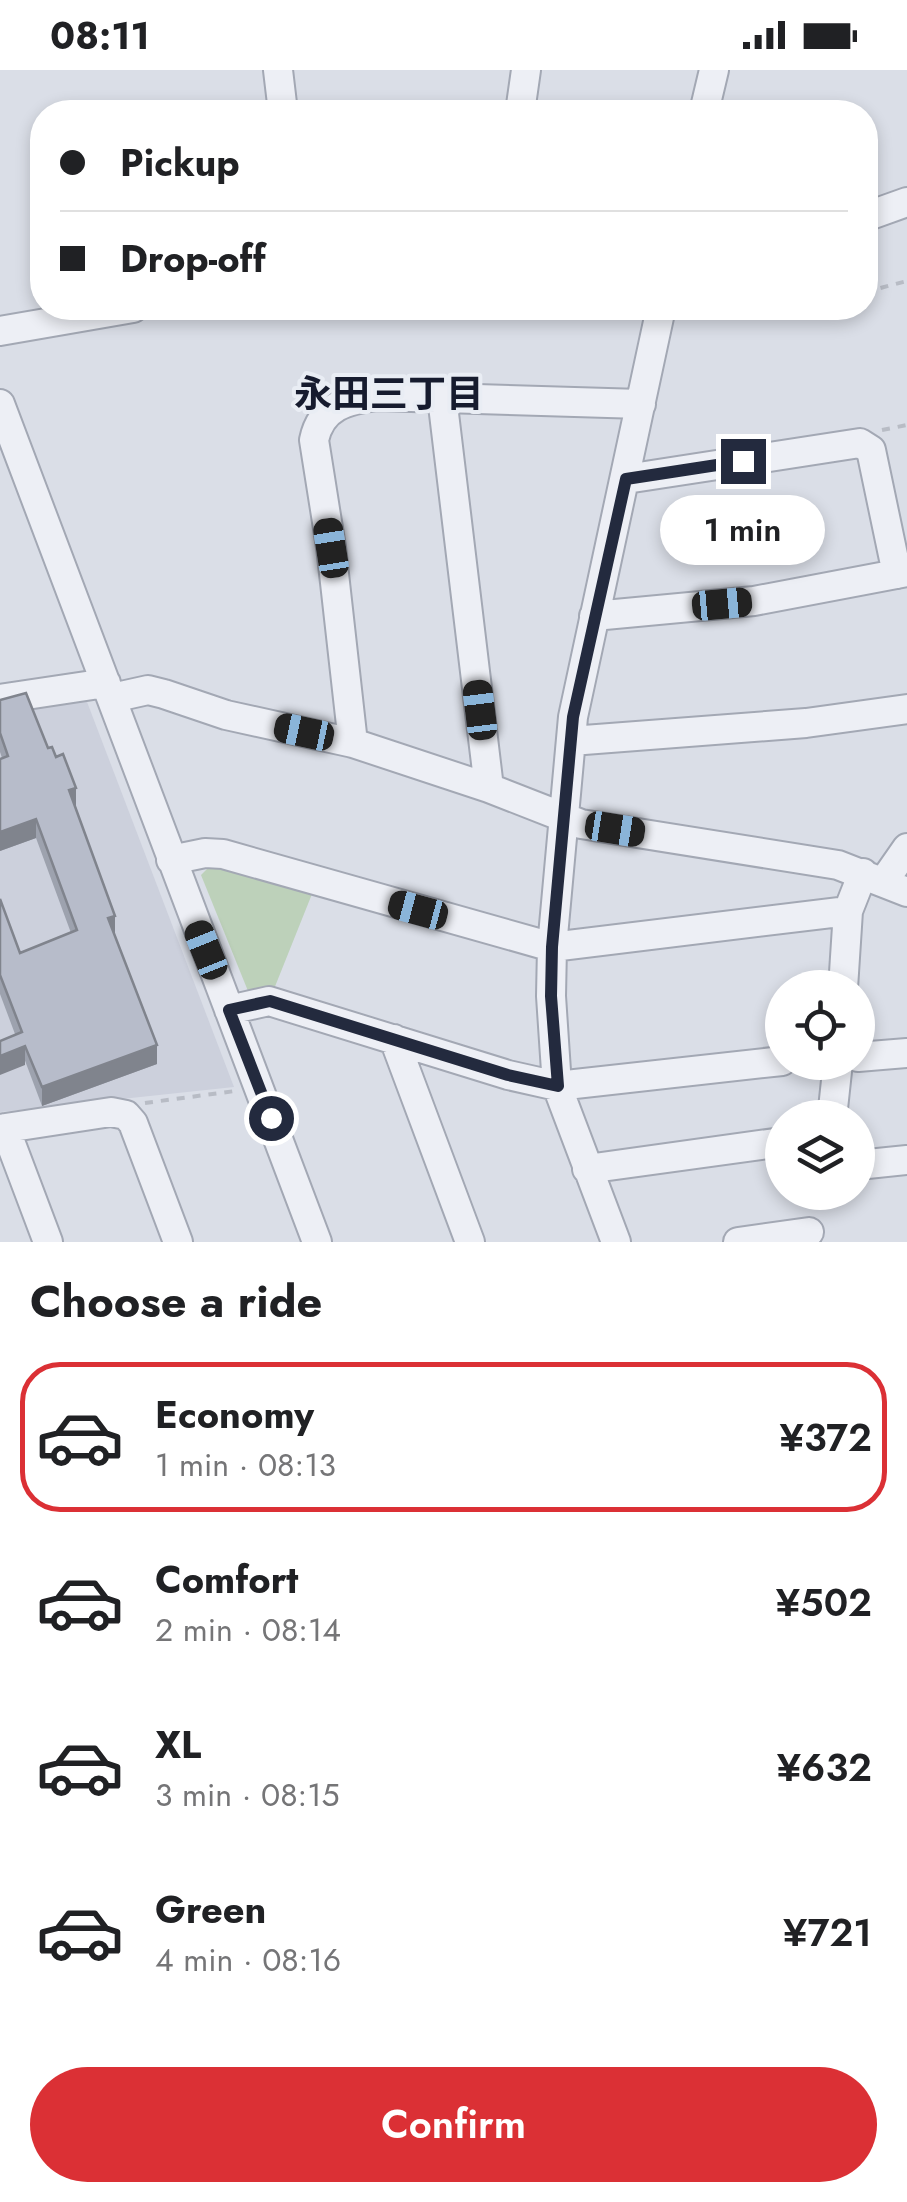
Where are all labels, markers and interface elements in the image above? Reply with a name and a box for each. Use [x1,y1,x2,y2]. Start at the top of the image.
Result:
text: 08:11 [50,8,150,63]
text: Pickup [120,135,240,190]
text: Drop-off [120,231,266,286]
district label: 永田三丁目 [294,366,484,421]
route end [721,439,766,484]
callout: 1 min [660,496,826,566]
text: 1 min [704,507,781,553]
car [311,516,351,580]
car [691,586,753,622]
car [461,678,499,742]
car [272,711,336,753]
car [583,809,647,849]
car [385,888,451,932]
car [181,917,231,983]
map controls [765,970,875,1210]
button: locate [765,970,875,1080]
route start [249,1096,294,1141]
button: layers [765,1100,875,1210]
text: Choose a ride [30,1269,322,1334]
text: Economy [155,1387,314,1442]
icon: car [35,1392,125,1482]
text: ¥372 [780,1410,872,1465]
text: 1 min · 08:13 [155,1442,336,1488]
text: Comfort [155,1552,298,1607]
icon: car [35,1557,125,1647]
text: ¥502 [776,1575,872,1630]
text: 2 min · 08:14 [155,1607,341,1653]
text: XL [155,1717,201,1772]
icon: car [35,1722,125,1812]
text: ¥632 [777,1740,872,1795]
text: 3 min · 08:15 [155,1772,340,1818]
text: Green [155,1882,266,1937]
icon: car [35,1887,125,1977]
text: ¥721 [783,1905,872,1960]
text: 4 min · 08:16 [155,1937,341,1983]
button: Confirm [30,2067,877,2182]

